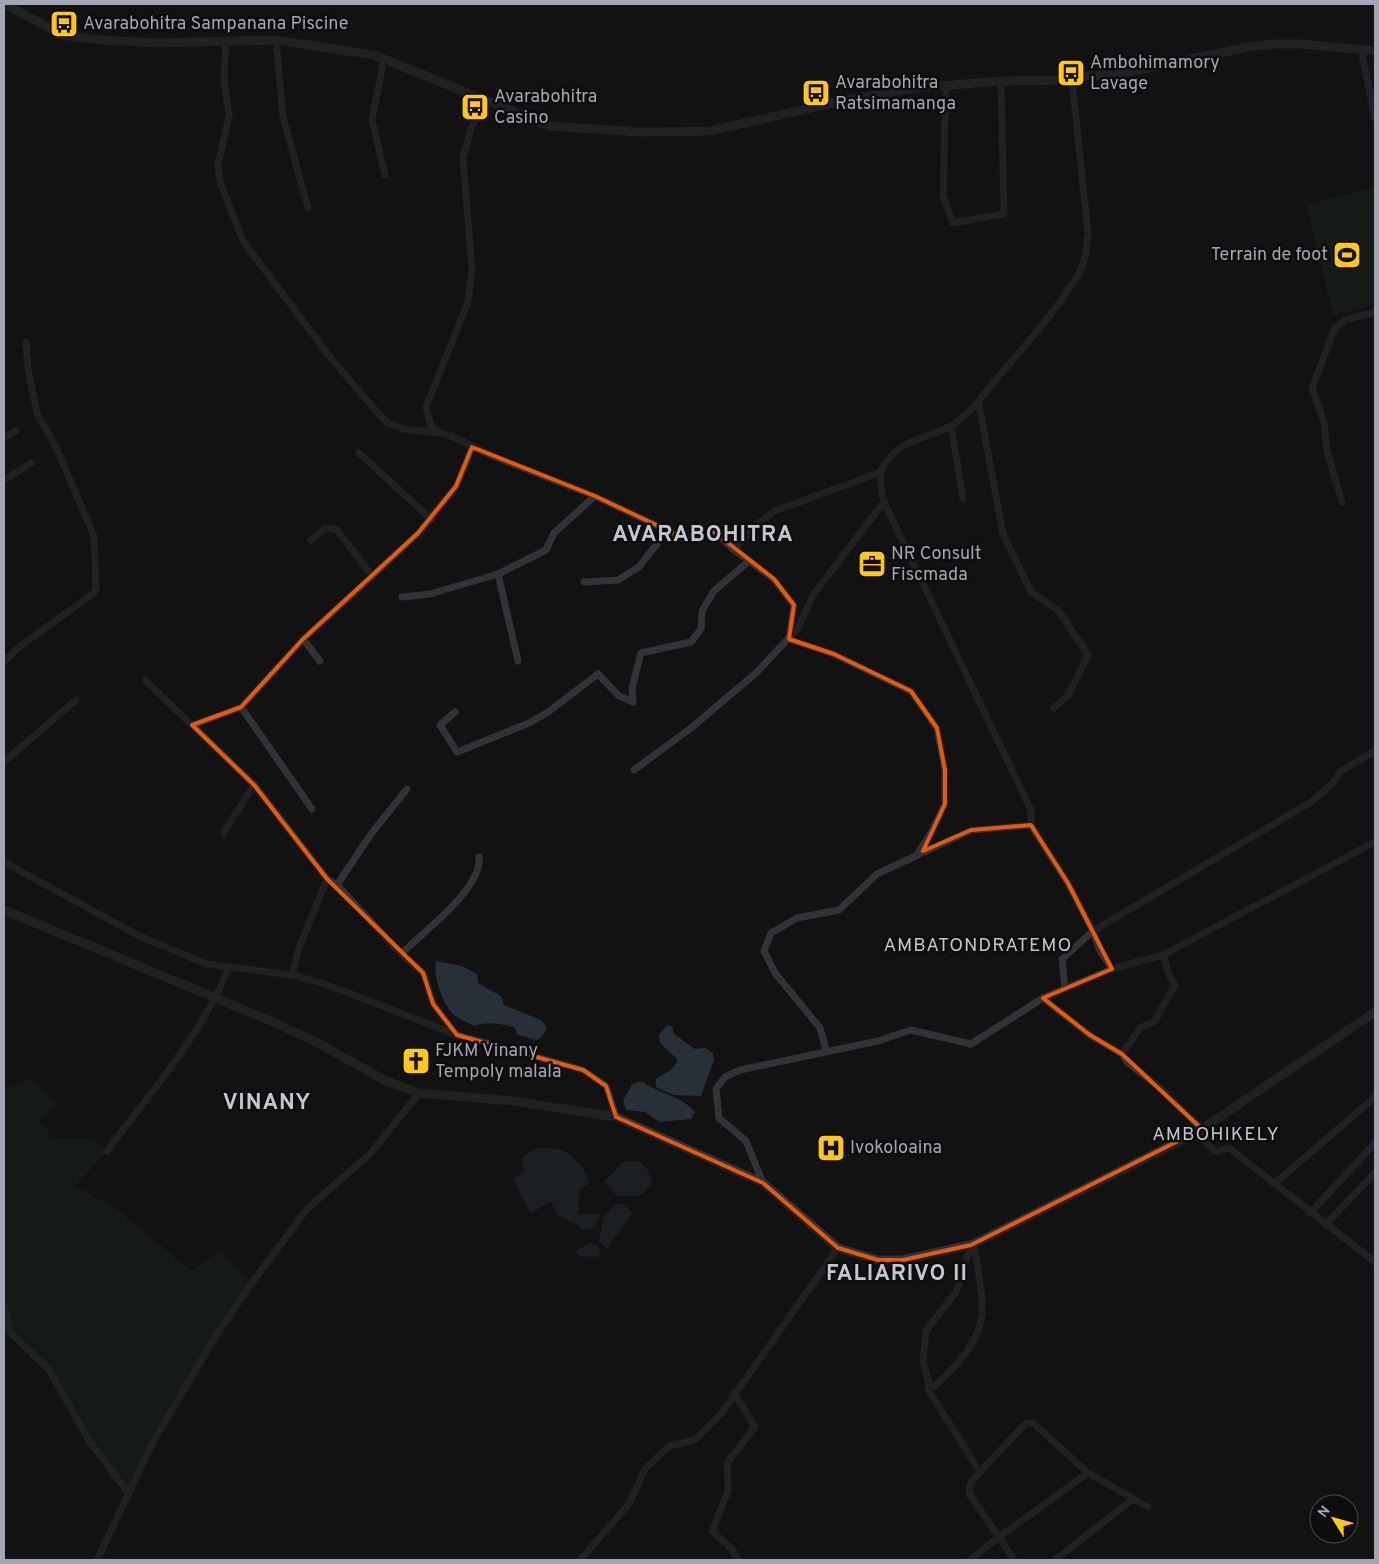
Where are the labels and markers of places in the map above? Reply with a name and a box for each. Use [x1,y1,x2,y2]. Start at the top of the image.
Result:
bus stop icon: Avarabohitra Sampanana Piscine [49,9,79,39]
place label: Avarabohitra Sampanana Piscine [83,13,348,36]
place label: Ambohimamory Lavage [1090,52,1220,96]
bus stop icon: Ambohimamory Lavage [1056,58,1086,88]
place label: Avarabohitra Ratsimamanga [835,72,956,116]
bus stop icon: Avarabohitra Ratsimamanga [801,78,831,108]
place label: Avarabohitra Casino [494,86,597,130]
bus stop icon: Avarabohitra Casino [460,92,490,122]
sports icon: Terrain de foot [1332,240,1362,270]
place label: Terrain de foot [1211,244,1328,267]
place label: NR Consult Fiscmada [891,543,982,587]
office icon: NR Consult Fiscmada [857,549,887,579]
place label: FJKM Vinany Tempoly malala [435,1040,561,1084]
church icon: FJKM Vinany Tempoly malala [401,1046,431,1076]
hospital icon: Ivokoloaina [816,1133,846,1163]
place label: Ivokoloaina [850,1137,942,1160]

